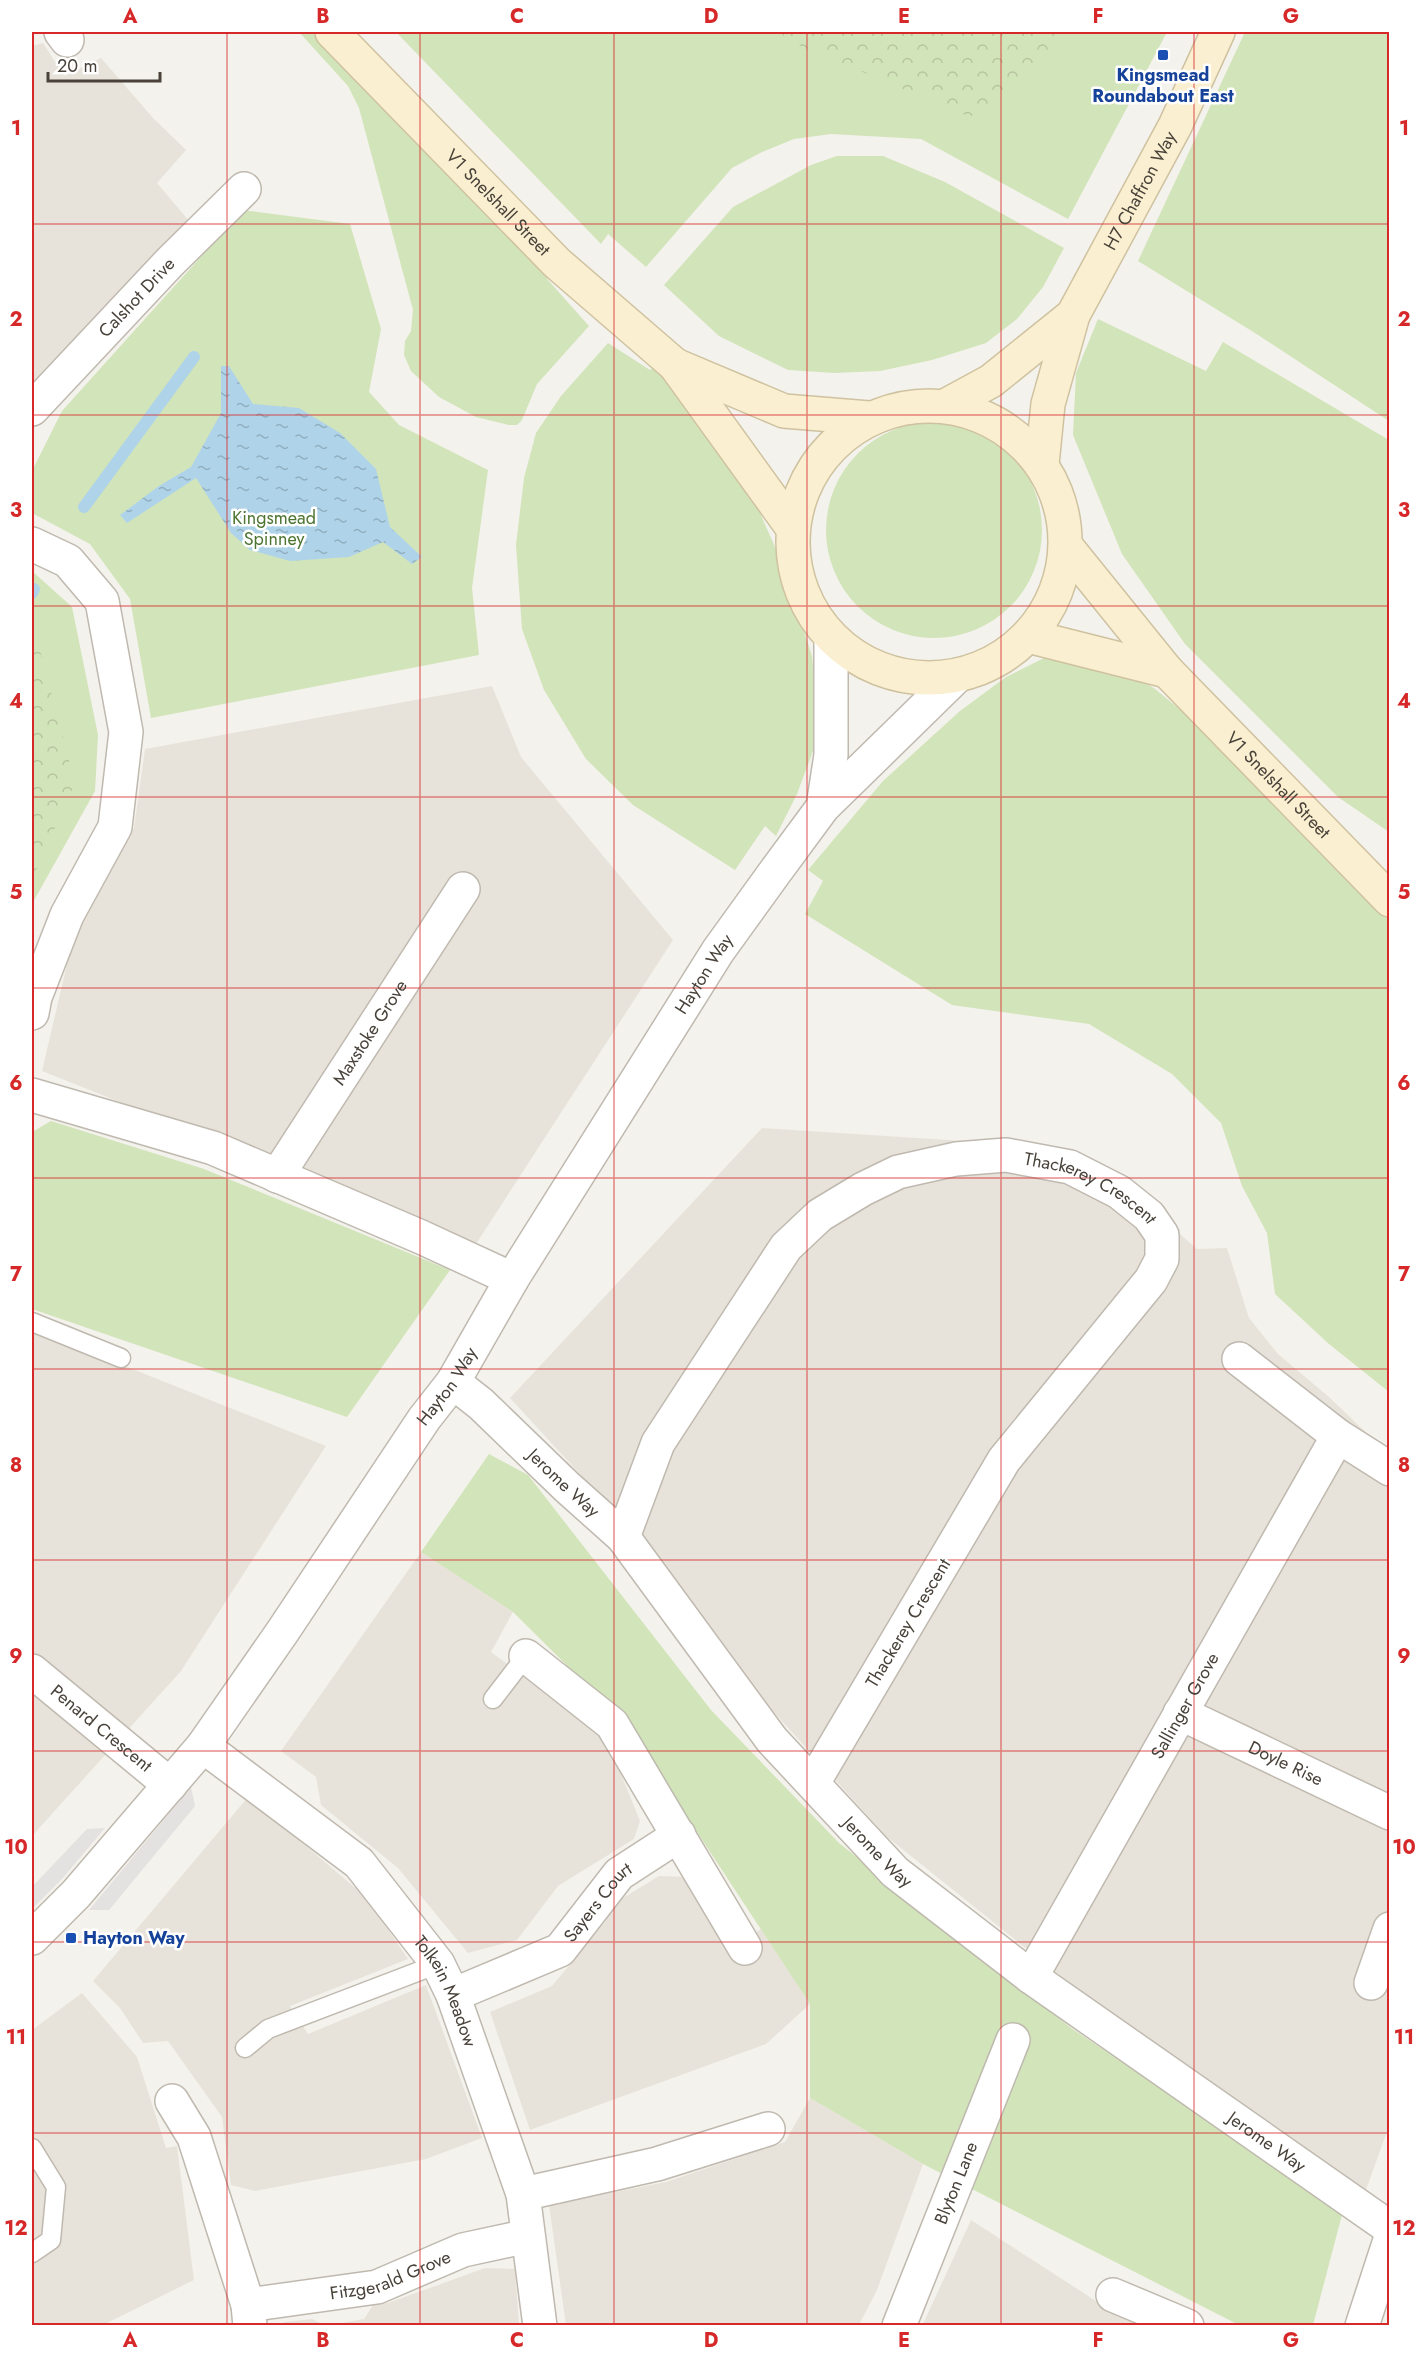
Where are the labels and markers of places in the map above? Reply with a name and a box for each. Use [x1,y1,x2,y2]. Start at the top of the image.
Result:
marker: Kingsmead Roundabout East [1156,48,1170,62]
place label: Kingsmead Roundabout East [1092,62,1234,109]
place label: Hayton Way [83,1925,185,1951]
marker: Hayton Way [64,1931,78,1945]

